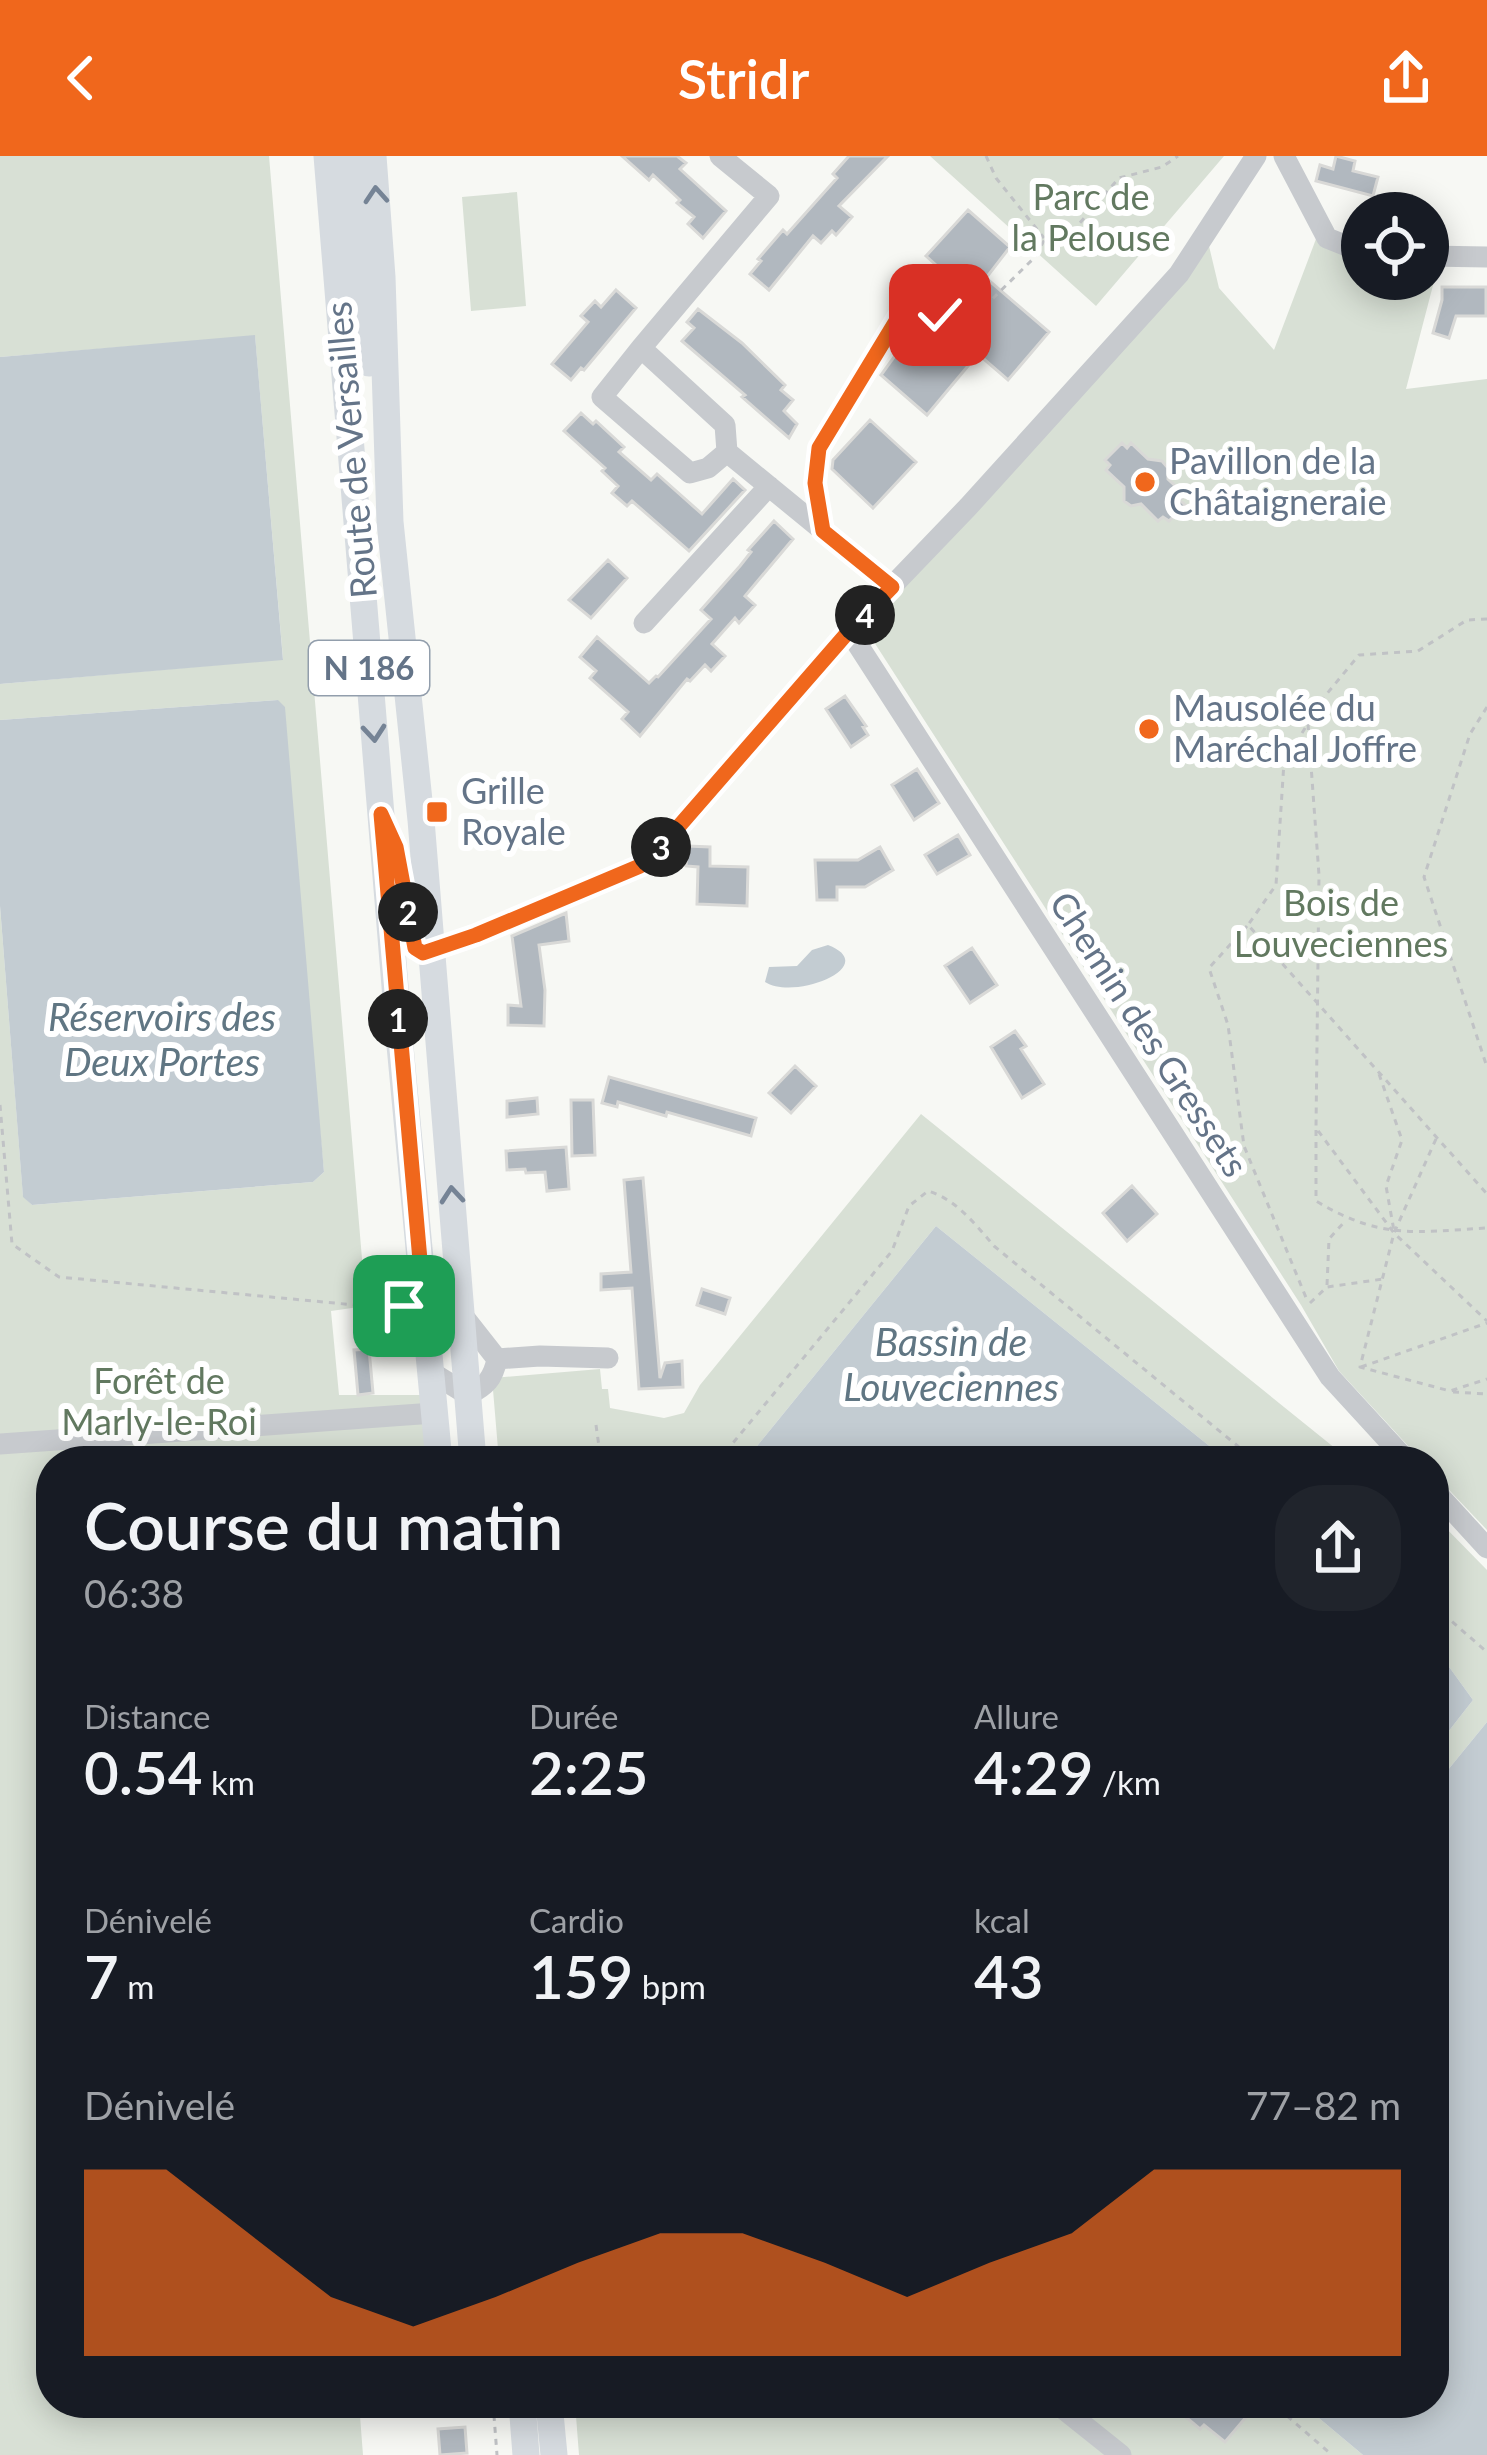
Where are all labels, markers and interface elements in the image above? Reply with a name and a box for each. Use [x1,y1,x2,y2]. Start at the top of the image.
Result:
icon: back [48,45,114,111]
icon: share [1373,45,1439,111]
text: Stridr [678,46,809,111]
park label: Parc de la Pelouse [1012,174,1170,259]
one-way arrow [364,185,390,204]
map controls [1341,192,1449,300]
button: locate [1341,192,1449,300]
pin [889,264,991,366]
icon: check [907,282,973,348]
street label: Route de Versailles [315,300,385,600]
place label: Pavillon de la Châtaigneraie [1169,438,1386,523]
marker: Pavillon de la Châtaigneraie [1132,469,1158,495]
pin: 4 [835,585,895,645]
text: 4 [855,595,875,635]
road number: N 186 [309,641,429,695]
place label: Mausolée du Maréchal Joffre [1173,685,1417,770]
marker: Mausolée du Maréchal Joffre [1136,716,1162,742]
one-way arrow [361,724,387,743]
place label: Grille Royale [461,768,566,853]
marker: Grille Royale [424,799,450,825]
pin: 3 [631,817,691,877]
text: 3 [651,827,671,867]
park label: Bois de Louveciennes [1234,880,1448,965]
pin: 2 [378,882,438,942]
street label: Chemin des Gressets [1041,883,1258,1184]
text: 2 [398,892,418,932]
pin: 1 [368,989,428,1049]
water label: Réservoirs des Deux Portes [48,993,276,1084]
text: 1 [388,999,408,1039]
one-way arrow [440,1185,465,1204]
pin [353,1255,455,1357]
icon: arrive [371,1273,437,1339]
water label: Bassin de Louveciennes [843,1318,1059,1409]
park label: Forêt de Marly-le-Roi [61,1358,257,1443]
text: Course du matin [84,1485,563,1564]
button: share [1275,1485,1401,1611]
text: 06:38 [84,1570,184,1616]
text: Distance [84,1696,211,1736]
text: Durée [529,1696,618,1736]
text: Allure [974,1696,1059,1736]
text: 0.54 [84,1736,203,1808]
text: 2:25 [529,1736,649,1808]
text: 4:29 [974,1736,1094,1808]
text: km [203,1762,255,1802]
text: /km [1094,1762,1161,1802]
text: Dénivelé [84,1900,212,1940]
text: Cardio [529,1900,624,1940]
text: kcal [974,1900,1030,1940]
text: 7 [84,1940,119,2012]
text: 159 [529,1940,633,2012]
text: 43 [974,1940,1044,2012]
text: m [119,1966,154,2006]
text: bpm [633,1966,706,2006]
text: Dénivelé [84,2082,235,2128]
text: 77–82 m [1246,2082,1401,2128]

